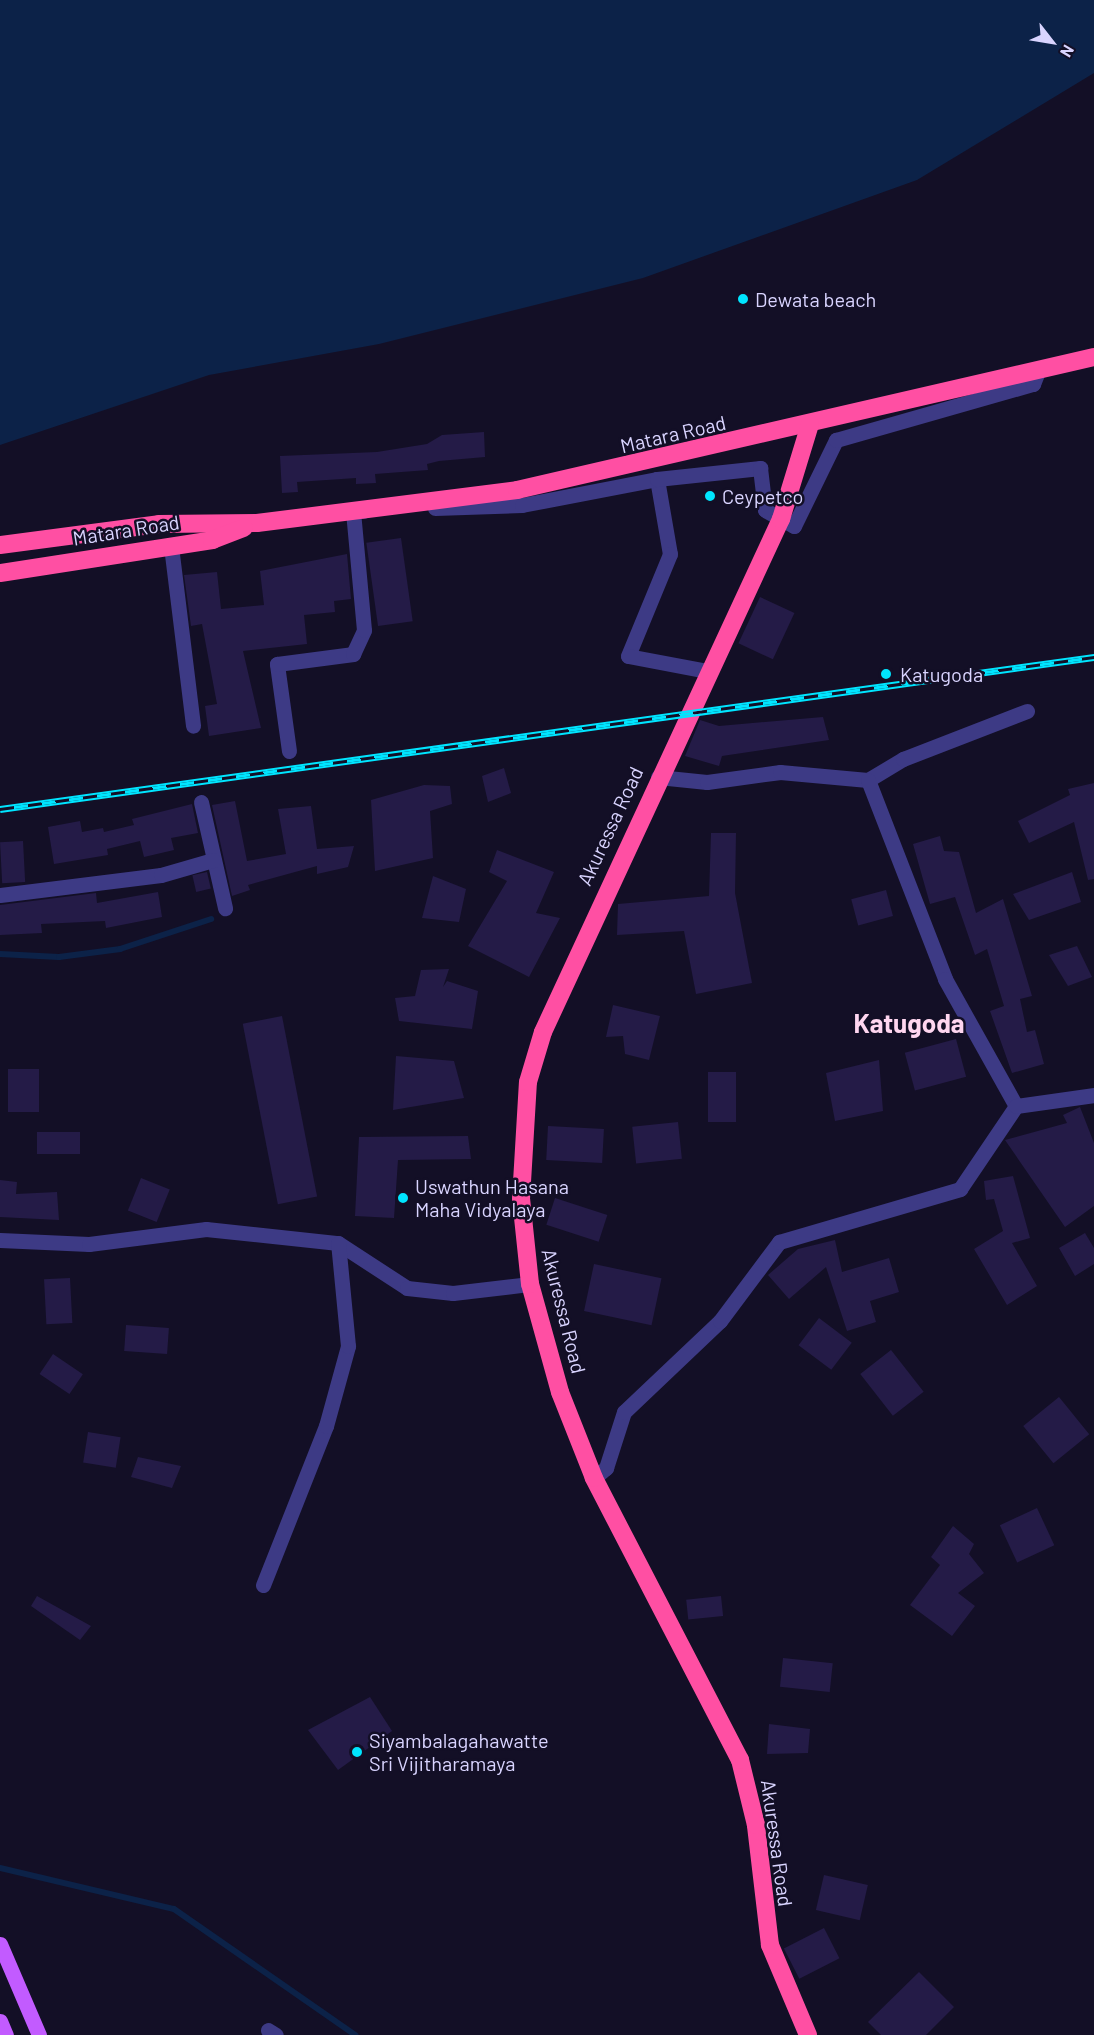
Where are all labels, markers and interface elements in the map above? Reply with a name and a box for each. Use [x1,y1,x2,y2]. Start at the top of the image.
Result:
north arrow [1022,12,1082,72]
text: N [1057,42,1079,61]
place label: Dewata beach [755,287,876,311]
marker: Dewata beach [736,292,750,306]
street label: Matara Road [618,410,728,458]
place label: Ceypetco [722,484,803,508]
marker: Ceypetco [703,489,717,503]
street label: Matara Road [71,510,181,550]
place label: Katugoda [900,662,983,686]
marker: Katugoda [877,665,895,683]
street label: Akuressa Road [572,763,648,889]
district label: Katugoda [853,1007,965,1039]
place label: Uswathun Hasana Maha Vidyalaya [415,1174,569,1221]
marker: Uswathun Hasana Maha Vidyalaya [396,1191,410,1205]
street label: Akuressa Road [537,1246,591,1376]
place label: Siyambalagahawatte Sri Vijitharamaya [369,1728,549,1775]
marker: Siyambalagahawatte Sri Vijitharamaya [350,1745,364,1759]
street label: Akuressa Road [756,1778,798,1908]

